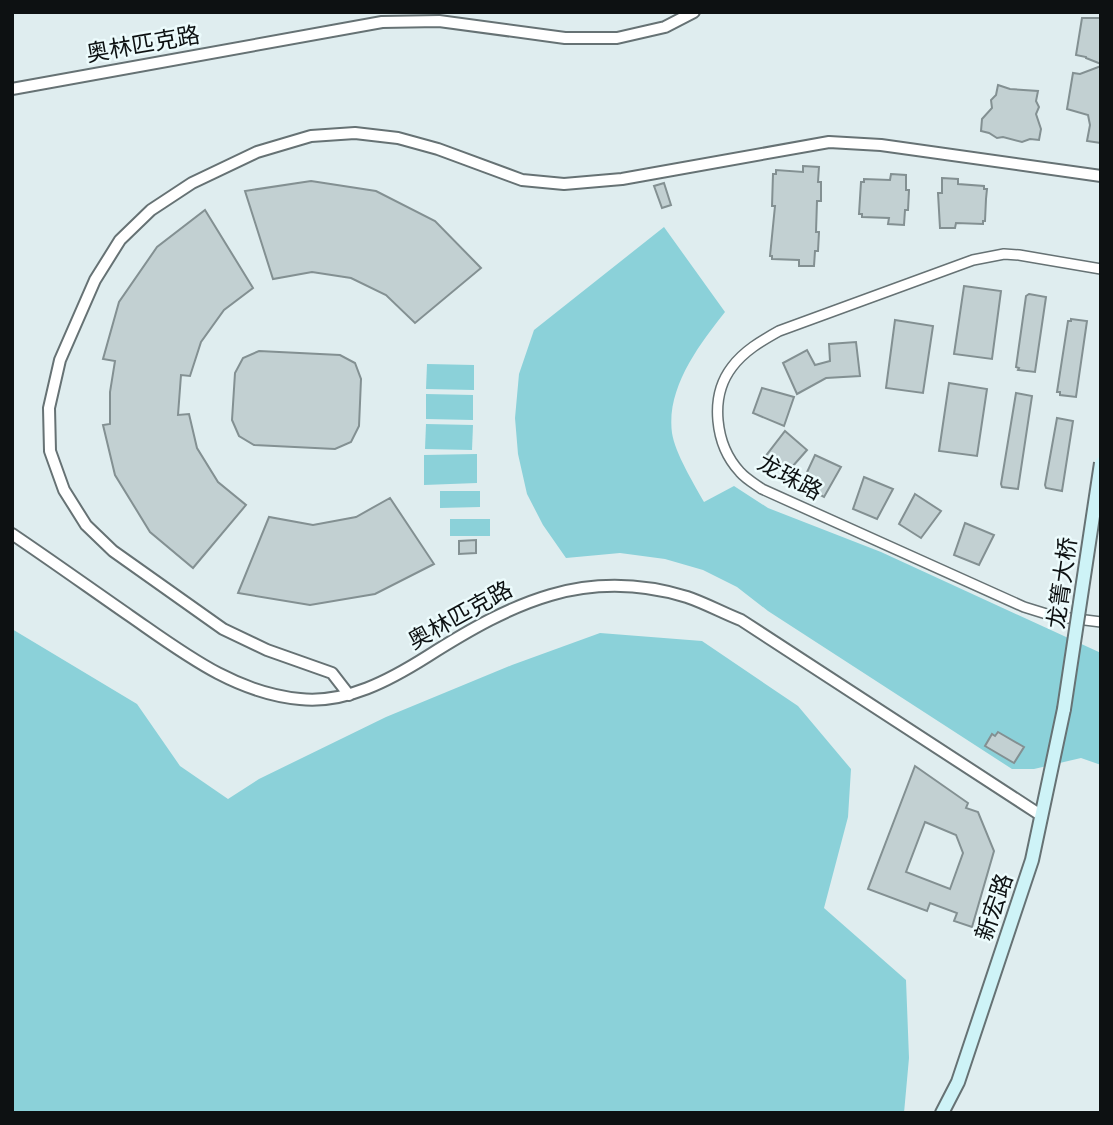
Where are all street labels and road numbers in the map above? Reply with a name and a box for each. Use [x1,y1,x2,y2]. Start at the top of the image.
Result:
street label: 奥林匹克路 [84,20,202,68]
street label: 龙珠路 [753,448,827,506]
street label: 龙箐大桥 [1042,535,1082,631]
street label: 奥林匹克路 [403,575,517,655]
street label: 新宏路 [970,870,1018,944]

